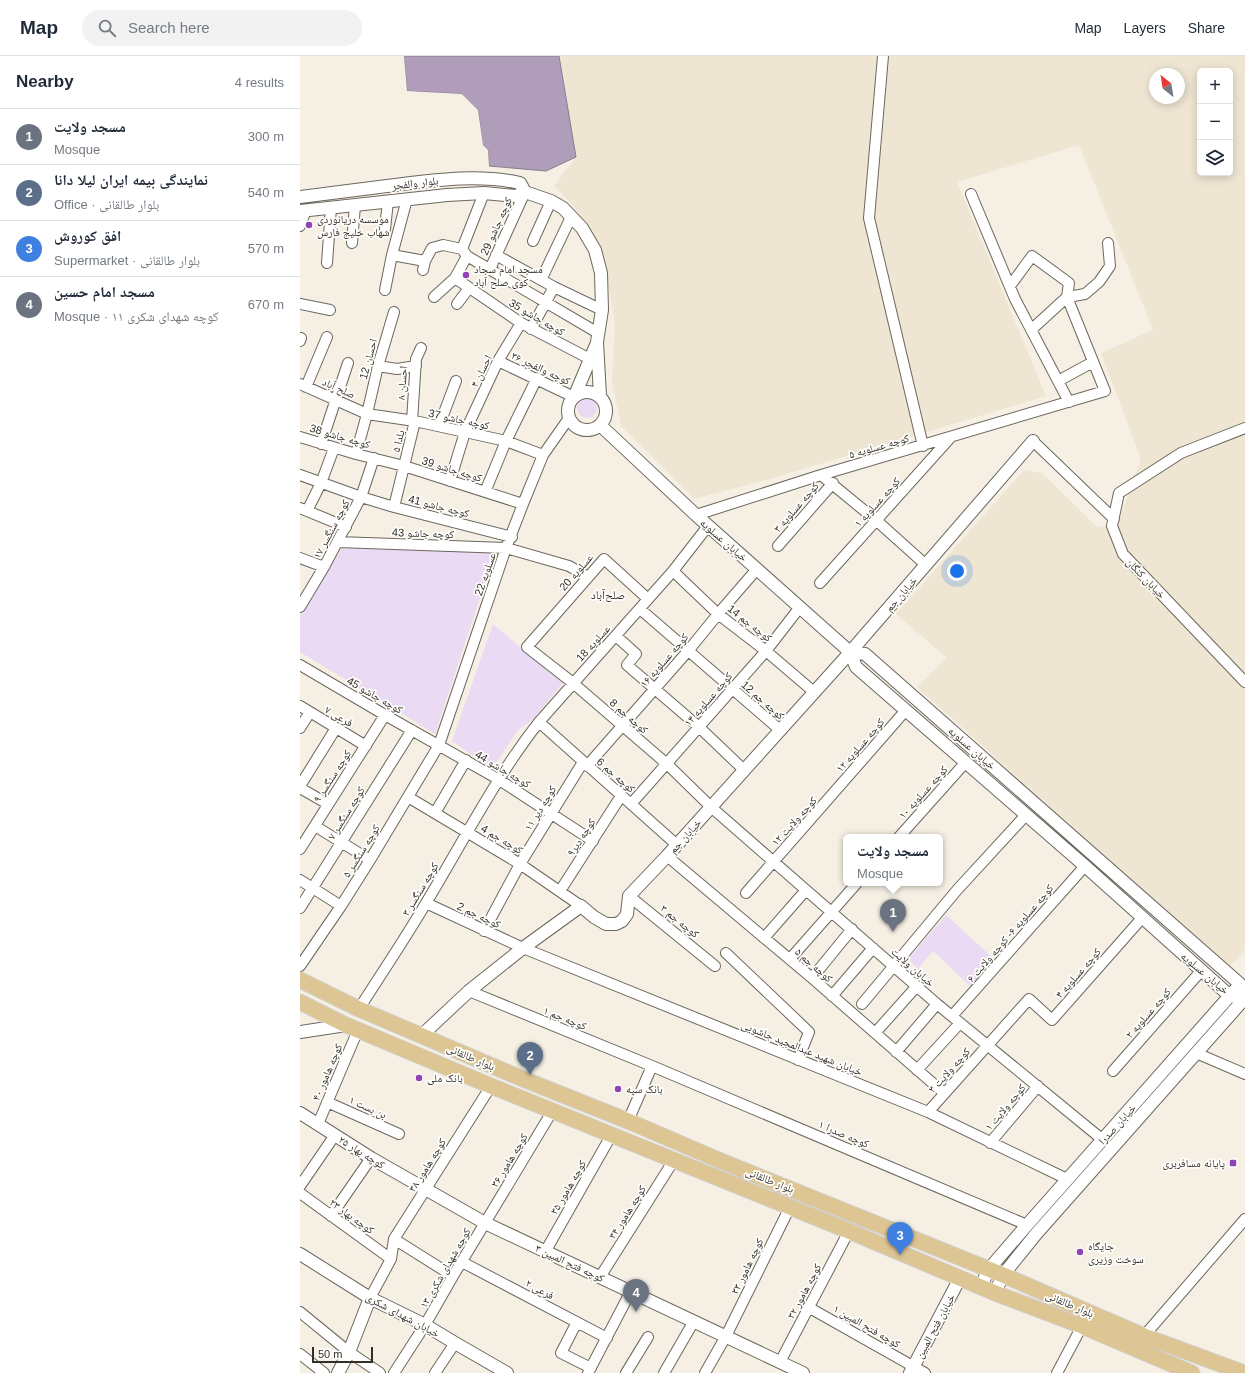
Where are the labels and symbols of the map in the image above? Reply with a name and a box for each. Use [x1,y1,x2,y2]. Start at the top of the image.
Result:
north arrow [1149,68,1185,104]
street label: بلوار والفجر [390,174,439,192]
street label: کوچه جاشو 29 [478,195,515,257]
place label: موسسه دریانوردی شهاب خلیج فارس [317,213,390,239]
marker: موسسه دریانوردی شهاب خلیج فارس [304,220,314,230]
place label: مسجد امام سجاد کوی صلح آباد [474,263,543,289]
marker: مسجد امام سجاد کوی صلح آباد [461,270,471,280]
street label: کوچه جاشو 35 [507,296,567,339]
street label: احسان 12 [357,337,380,381]
street label: کوچه والفجر ۳۶ [509,349,573,388]
street label: احسان ۴ [468,353,495,389]
street label: احسان ۸ [395,366,410,401]
street label: صلح آباد [320,375,357,401]
street label: کوچه جاشو 37 [427,407,491,432]
street label: کوچه جاشو 38 [308,422,372,451]
street label: یلدا ۵ [389,428,407,453]
street label: کوچه عسلویه ۵ [847,432,911,461]
street label: کوچه جاشو 39 [420,454,484,485]
street label: کوچه عسلویه ۱ [852,475,903,530]
street label: کوچه عسلویه ۳ [771,479,822,535]
street label: کوچه جاشو 41 [407,493,471,520]
street label: کوچه سنگسر ۱۷ [310,497,352,561]
street label: خیابان عسلویه [697,516,750,564]
street label: کوچه جاشو 43 [392,526,455,541]
street label: عسلویه 22 [472,550,498,597]
street label: عسلویه 20 [557,551,596,593]
street label: خیابان کنگان [1123,555,1168,601]
your location [947,561,967,581]
street label: خیابان جم [883,574,921,615]
district label: صلح‌آباد [591,588,625,602]
street label: کوچه جم 14 [724,602,775,646]
street label: عسلویه 18 [574,622,613,664]
street label: کوچه عسلویه ۱۶ [637,630,691,690]
street label: کوچه عسلویه ۱۴ [681,669,735,729]
street label: کوچه جاشو 45 [345,674,405,717]
street label: کوچه جم 12 [738,678,787,724]
street label: کوچه جم 8 [606,696,651,738]
street label: فرعی ۷ [322,703,355,730]
street label: کوچه عسلویه ۱۲ [833,715,887,775]
street label: خیابان عسلویه [945,724,998,772]
street label: کوچه سنگسر ۹ [311,747,354,805]
street label: کوچه جاشو 44 [473,748,533,791]
street label: کوچه جم 6 [593,755,638,797]
street label: کوچه عسلویه ۱۰ [896,763,951,822]
street label: کوچه دیر ۱۱ [522,783,559,833]
street label: کوچه سنگسر ۷ [325,784,368,842]
street label: کوچه ولایت ۱۲ [769,794,820,848]
street label: کوچه دیر۹ [564,816,599,859]
street label: خیابان جم [667,816,705,857]
street label: کوچه سنگسر ۵ [340,822,383,880]
street label: کوچه جم 4 [478,822,525,858]
street label: کوچه سنگسر ۳ [399,860,442,918]
street label: کوچه عسلویه ۶- کوچه ولایت ۶ [964,881,1057,985]
pin: 1 [880,899,906,932]
street label: کوچه جم 2 [454,900,503,932]
street label: کوچه جم ۳ [657,902,702,942]
street label: خیابان ولایت [889,945,937,990]
street label: کوچه عسلویه ۴ [1053,945,1104,1001]
street label: کوچه جم ۵ [792,946,835,986]
street label: خیابان عسلویه [1178,950,1231,997]
street label: کوچه عسلویه ۲ [1123,985,1174,1041]
street label: کوچه جم ۱ [541,1004,589,1034]
street label: خیابان شهید عبدالمجید جاشویی [739,1018,864,1079]
street label: کوچه هامور ۴۰ [310,1041,345,1103]
street label: بلوار طالقانی [445,1042,497,1073]
pin: 2 [517,1042,543,1075]
street label: کوچه ولایت ۳ [926,1045,973,1096]
place label: بانک ملی [427,1072,463,1085]
marker: بانک ملی [414,1073,424,1083]
street label: کوچه ولایت ۱ [982,1081,1029,1133]
place label: بانک سپه [626,1083,663,1096]
marker: بانک سپه [613,1084,623,1094]
street label: بن بست ۱ [347,1093,389,1121]
street label: خیابان صدرا [1096,1101,1139,1147]
street label: کوچه صدرا ۱ [817,1118,871,1151]
street label: کوچه هامور ۳۶ [488,1131,531,1189]
street label: کوچه بهار ۲۵ [336,1133,388,1172]
street label: کوچه هامور ۳۸ [406,1136,449,1194]
street label: کوچه هامور ۳۵ [548,1157,589,1217]
place label: پایانه مسافربری [1162,1157,1225,1170]
marker: پایانه مسافربری [1228,1158,1238,1168]
street label: بلوار طالقانی [744,1165,796,1196]
street label: کوچه هامور ۳۴ [606,1183,649,1241]
street label: کوچه بهار ۲۳ [327,1196,377,1237]
pin: 3 [887,1222,913,1255]
street label: کوچه شهدای شکری ۱۳ [417,1226,474,1311]
street label: کوچه هامور ۳۳ [728,1236,767,1296]
place label: جایگاه سوخت وزیری [1088,1240,1144,1266]
street label: کوچه فتح المبین ۳ [533,1242,607,1285]
marker: جایگاه سوخت وزیری [1075,1247,1085,1257]
street label: کوچه هامور ۳۲ [785,1261,824,1321]
street label: فرعی ۲ [523,1277,556,1302]
pin: 4 [623,1279,649,1312]
street label: بلوار طالقانی [1044,1289,1096,1320]
street label: خیابان شهدای شکری [364,1291,442,1340]
street label: خیابان فتح المبین [913,1292,958,1361]
street label: کوچه فتح المبین ۱ [831,1302,903,1351]
scale bar [312,1345,373,1364]

